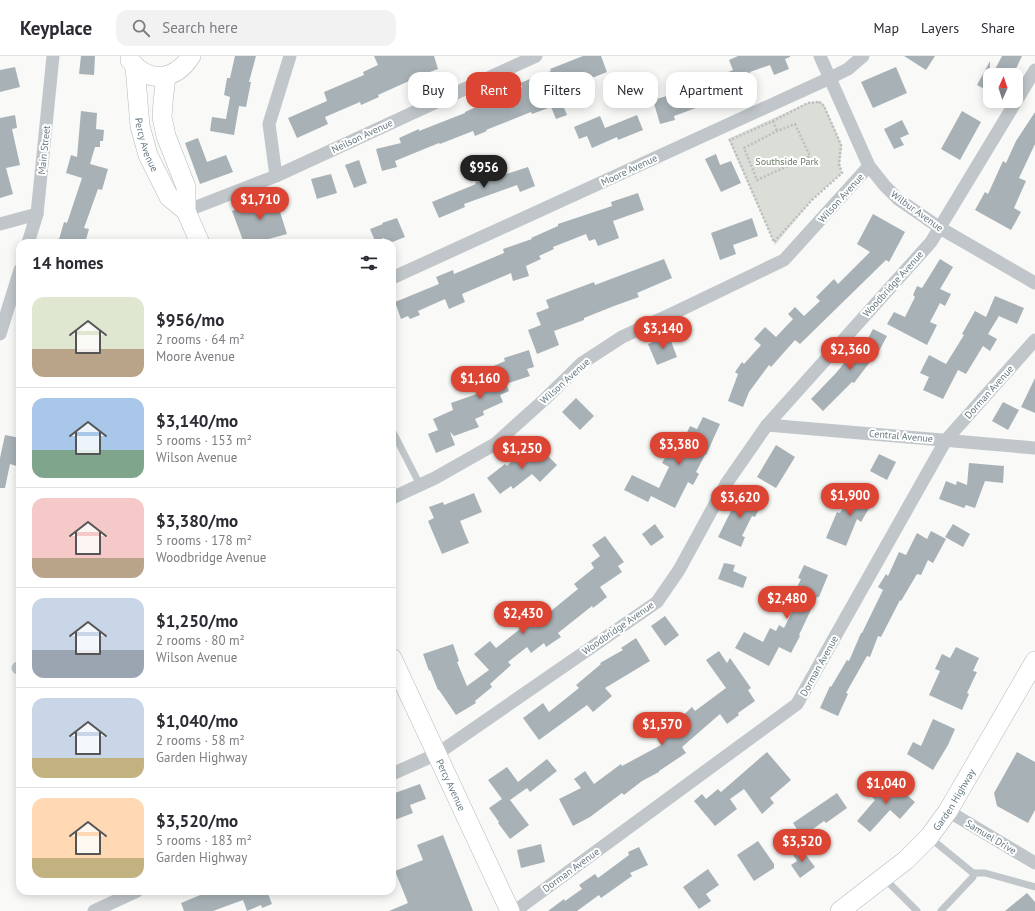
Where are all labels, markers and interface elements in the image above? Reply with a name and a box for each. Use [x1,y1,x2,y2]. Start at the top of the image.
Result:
search box [116,10,396,46]
text: Keyplace [20,16,92,40]
icon: search [130,17,152,39]
text: Search here [162,18,238,37]
text: Map [873,19,899,37]
text: Layers [921,19,959,37]
text: Share [981,19,1015,37]
north arrow [983,68,1023,108]
map controls [983,68,1023,108]
chip: Buy [408,72,458,108]
chip: Rent [466,72,521,108]
chip: Filters [529,72,595,108]
chip: New [603,72,658,108]
chip: Apartment [666,72,757,108]
street label: Neilson Avenue [329,116,395,156]
street label: Percy Avenue [133,117,162,174]
street label: Main Street [35,124,53,175]
street label: Moore Avenue [599,151,659,189]
pin: $956 [460,155,508,189]
park label: Southside Park [755,155,819,168]
text: $956 [469,159,499,176]
street label: Wilson Avenue [815,170,867,226]
pin: $1,710 [227,187,293,221]
street label: Wilbur Avenue [888,188,946,234]
text: $1,710 [240,191,280,208]
street label: Woodbridge Avenue [860,248,926,320]
text: 14 homes [32,252,103,274]
icon: filters [358,252,380,274]
text: $956/mo [156,309,224,331]
icon: home [64,313,112,361]
pin: $3,140 [630,316,696,350]
text: $3,140 [643,320,683,337]
text: 2 rooms · 64 m² [156,331,245,348]
pin: $2,360 [817,337,883,371]
text: $2,360 [830,341,870,358]
text: Moore Avenue [156,348,235,365]
street label: Wilson Avenue [537,355,593,407]
street label: Dorman Avenue [962,363,1016,421]
pin: $1,160 [447,366,513,400]
text: $1,160 [460,370,500,387]
text: $3,140/mo [156,410,238,432]
icon: home [64,414,112,462]
street label: Central Avenue [868,427,934,445]
text: 5 rooms · 153 m² [156,432,252,449]
pin: $3,380 [646,432,712,466]
pin: $1,250 [489,436,555,470]
text: $3,380 [659,436,699,453]
text: $1,250 [502,440,542,457]
text: Wilson Avenue [156,449,237,466]
pin: $1,900 [817,483,883,517]
pin: $3,620 [707,485,773,519]
text: $1,900 [830,487,870,504]
text: $3,620 [720,489,760,506]
text: $3,380/mo [156,510,238,532]
icon: home [64,514,112,562]
text: 5 rooms · 178 m² [156,532,252,549]
text: Woodbridge Avenue [156,549,266,566]
pin: $2,480 [754,586,820,620]
text: $2,480 [767,590,807,607]
street label: Woodbridge Avenue [580,598,656,658]
pin: $2,430 [490,601,556,635]
text: $2,430 [503,605,543,622]
text: $1,250/mo [156,610,238,632]
icon: home [64,614,112,662]
text: 2 rooms · 80 m² [156,632,245,649]
street label: Dorman Avenue [797,633,841,699]
text: Wilson Avenue [156,649,237,666]
text: $1,040/mo [156,710,238,732]
pin: $1,570 [629,712,695,746]
icon: home [64,714,112,762]
text: $1,570 [642,716,682,733]
text: 2 rooms · 58 m² [156,732,245,749]
text: Garden Highway [156,749,247,766]
street label: Percy Avenue [433,757,469,813]
street label: Garden Highway [930,766,978,833]
pin: $1,040 [853,771,919,805]
text: $1,040 [866,775,906,792]
text: $3,520/mo [156,810,238,832]
icon: home [64,814,112,862]
street label: Samuel Drive [963,817,1019,857]
pin: $3,520 [769,829,835,863]
text: 5 rooms · 183 m² [156,832,252,849]
text: $3,520 [782,833,822,850]
street label: Dorman Avenue [540,845,602,895]
text: Garden Highway [156,849,247,866]

